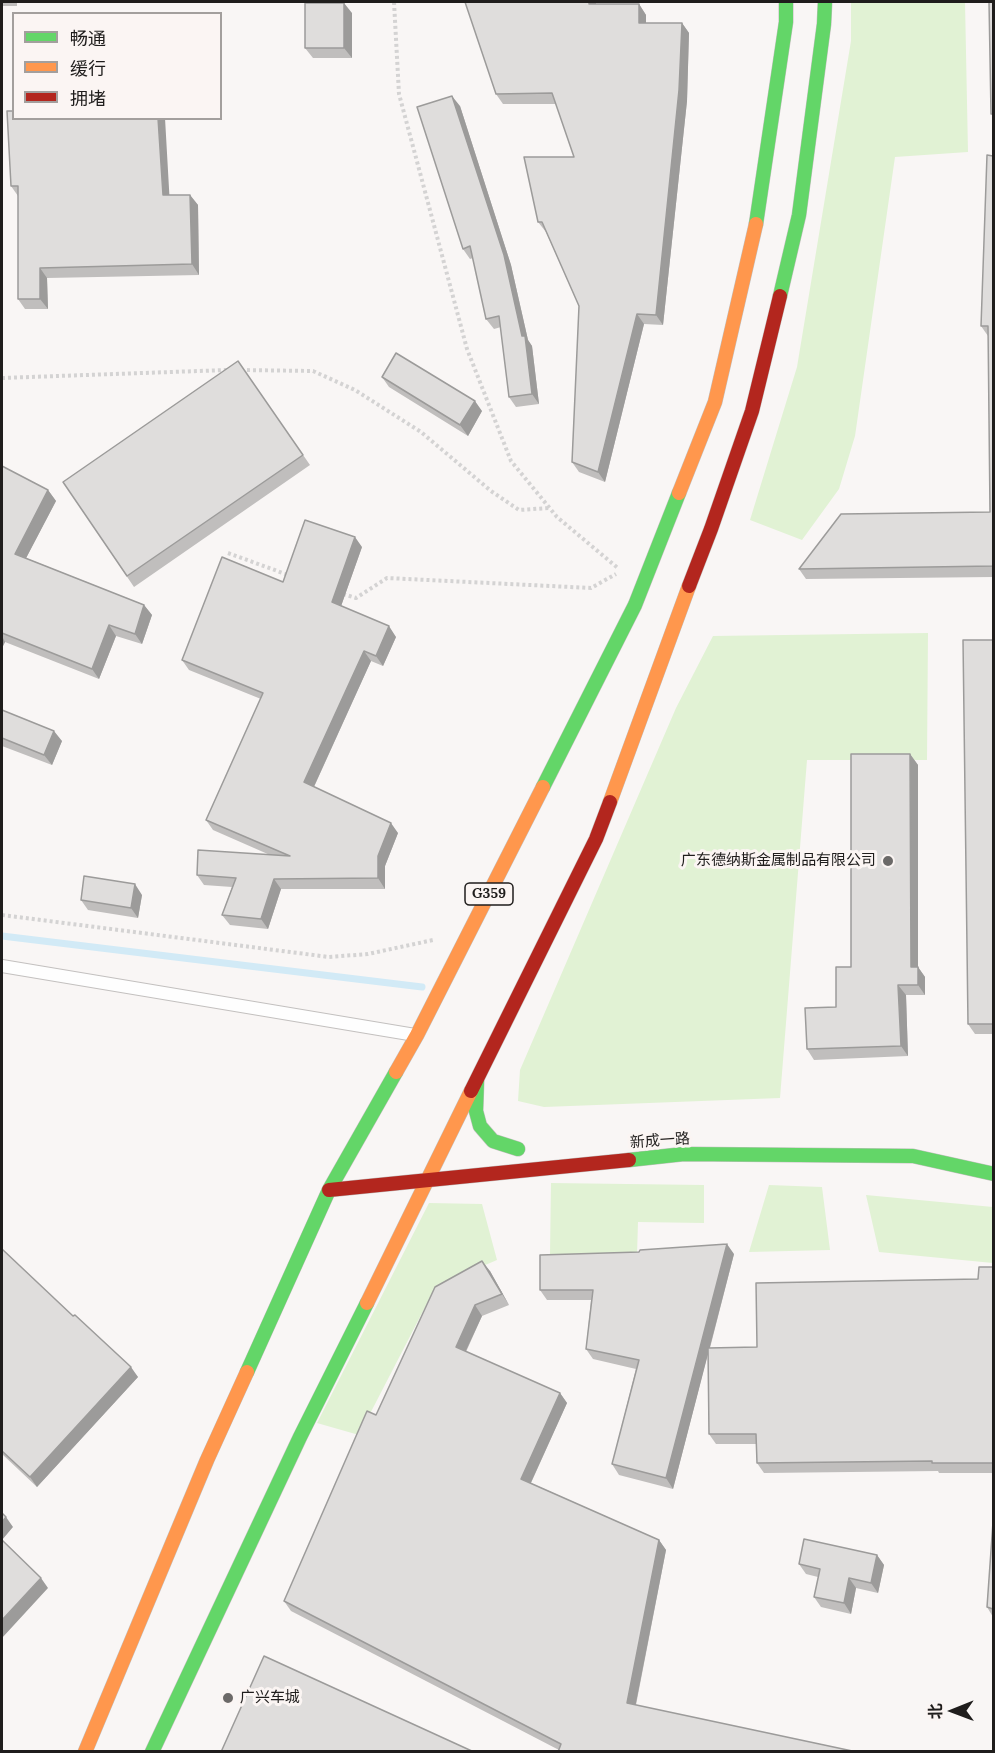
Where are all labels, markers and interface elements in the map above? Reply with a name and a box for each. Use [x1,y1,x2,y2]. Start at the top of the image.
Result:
legend [12,12,222,120]
text: 畅通 [70,27,106,50]
text: 缓行 [70,57,106,80]
text: 拥堵 [70,87,106,110]
place label: 广东德纳斯金属制品有限公司 [681,852,876,870]
marker: 广东德纳斯金属制品有限公司 [881,854,895,868]
road number: G359 [465,883,513,905]
street label: 新成一路 [629,1130,691,1152]
north arrow [923,1681,983,1741]
place label: 广兴车城 [240,1689,300,1707]
marker: 广兴车城 [221,1691,235,1705]
text: 北 [925,1703,945,1720]

